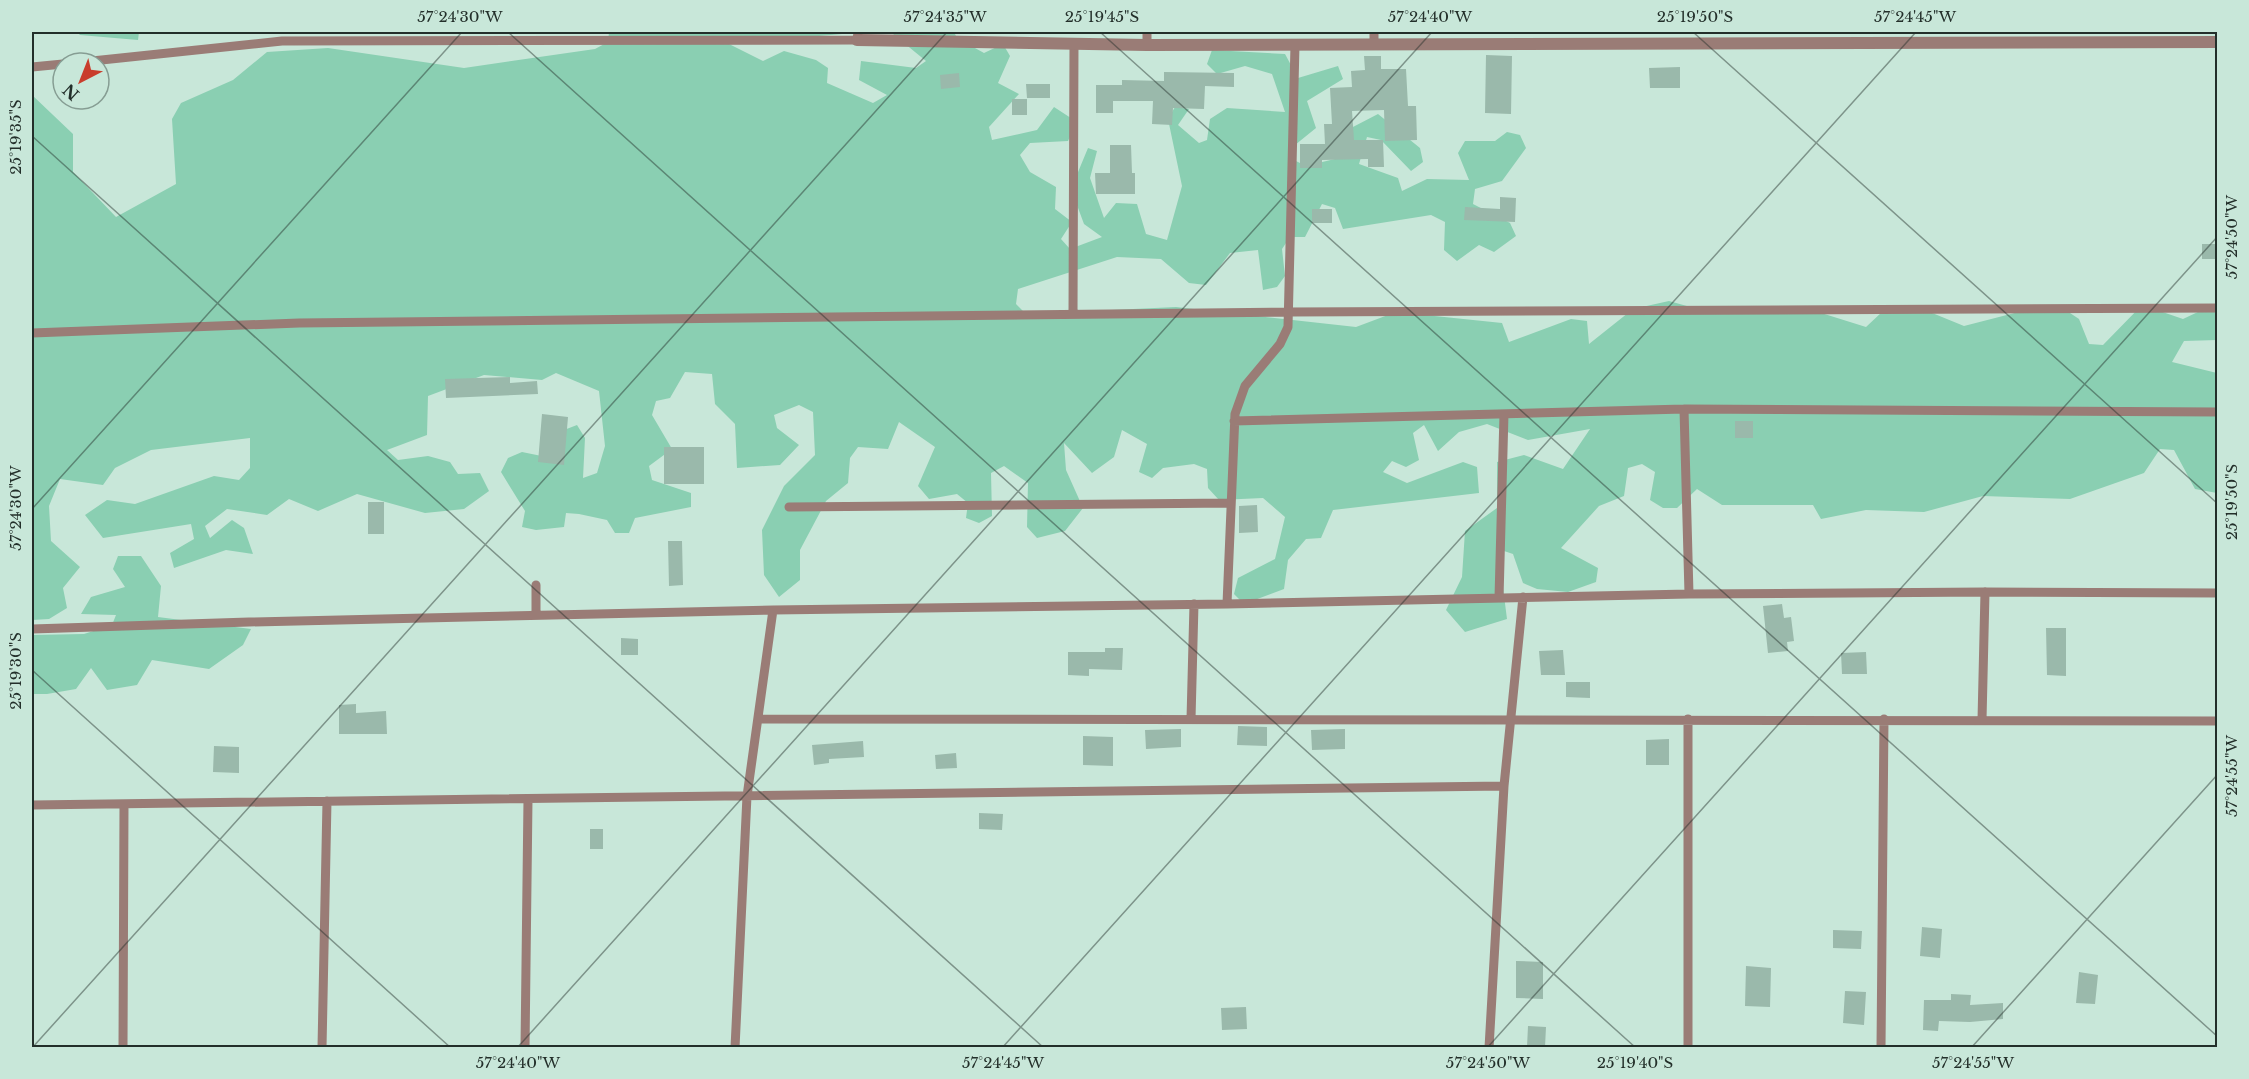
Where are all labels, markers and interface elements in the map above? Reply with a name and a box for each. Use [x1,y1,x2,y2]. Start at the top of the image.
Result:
text: 57°24'30"W [417,7,503,26]
text: 57°24'35"W [903,7,987,26]
text: 25°19'45"S [1065,7,1139,26]
text: 57°24'40"W [1388,7,1472,26]
text: 25°19'50"S [1657,7,1733,26]
text: 57°24'45"W [1874,7,1956,26]
north arrow [51,51,111,111]
text: N [59,80,83,105]
text: 25°19'35"S [6,99,25,175]
text: 57°24'50"W [2222,195,2241,279]
text: 25°19'50"S [2222,464,2241,540]
text: 57°24'30"W [6,465,25,551]
text: 25°19'30"S [6,632,25,710]
text: 57°24'55"W [2222,735,2241,817]
text: 57°24'40"W [476,1053,560,1072]
text: 57°24'45"W [962,1053,1044,1072]
text: 57°24'50"W [1446,1053,1530,1072]
text: 25°19'40"S [1597,1053,1673,1072]
text: 57°24'55"W [1932,1053,2014,1072]

